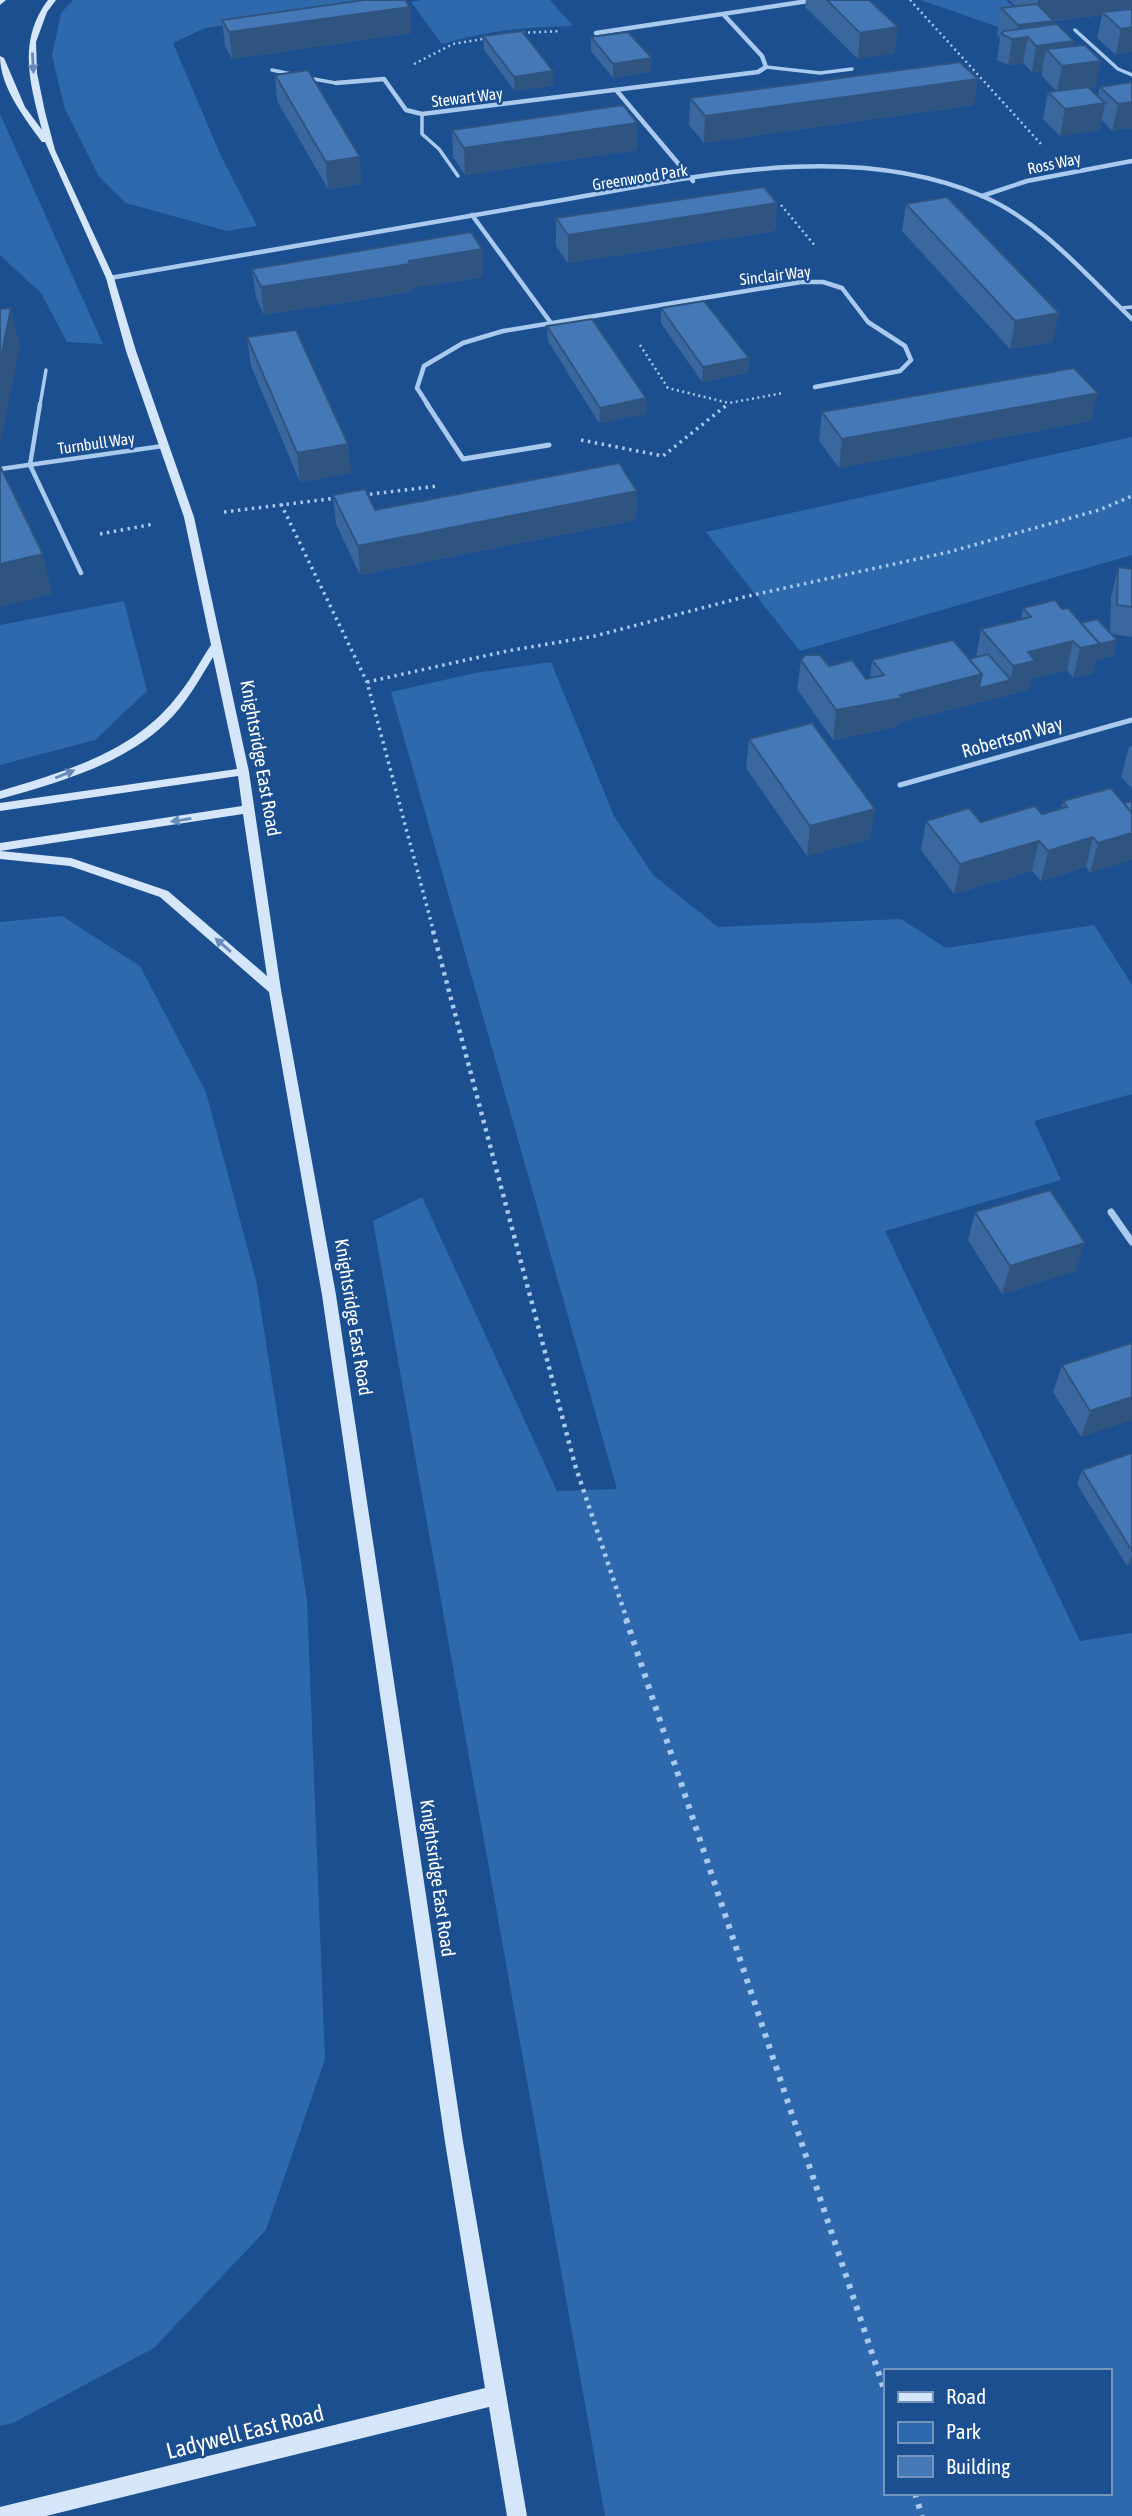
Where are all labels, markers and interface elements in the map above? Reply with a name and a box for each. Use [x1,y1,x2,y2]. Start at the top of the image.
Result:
one-way arrow [27,52,38,74]
street label: Stewart Way [430,84,504,111]
street label: Ross Way [1026,148,1083,178]
street label: Greenwood Park [591,161,689,193]
street label: Sinclair Way [738,262,812,289]
street label: Turnbull Way [56,429,136,458]
street label: Knightsridge East Road [236,678,286,838]
street label: Robertson Way [959,712,1065,762]
one-way arrow [54,768,75,779]
one-way arrow [170,814,192,825]
one-way arrow [215,938,232,953]
street label: Knightsridge East Road [331,1237,377,1397]
street label: Knightsridge East Road [416,1798,460,1958]
legend [884,2369,1111,2495]
text: Road [946,2384,986,2408]
street label: Ladywell East Road [163,2400,327,2464]
text: Park [946,2419,981,2443]
text: Building [946,2454,1010,2478]

